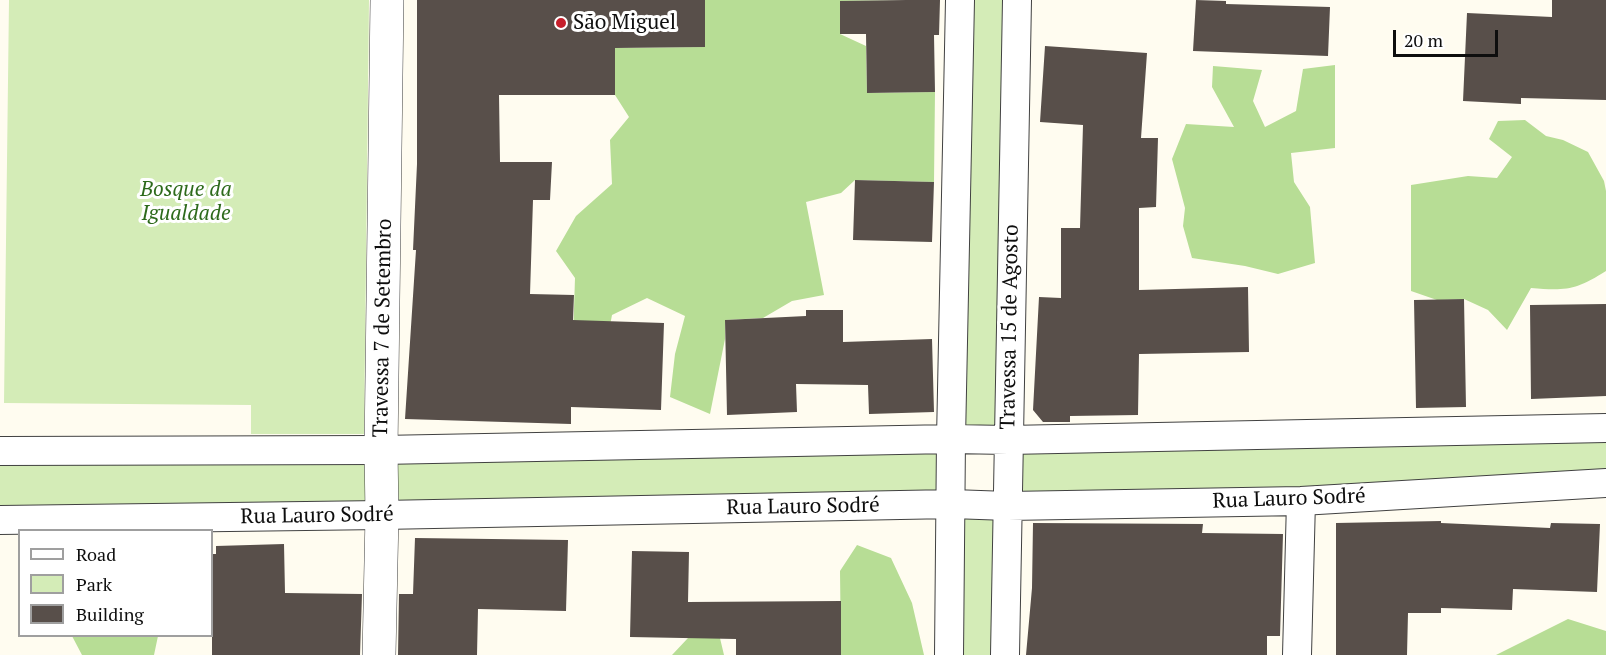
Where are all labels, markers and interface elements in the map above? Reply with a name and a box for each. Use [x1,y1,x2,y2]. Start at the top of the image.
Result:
place label: São Miguel [573,10,676,36]
marker: São Miguel [554,16,568,30]
scale bar [1396,18,1501,56]
text: 20 m [1404,28,1443,52]
park label: Bosque da Igualdade [140,177,232,227]
street label: Travessa 7 de Setembro [368,218,398,438]
street label: Travessa 15 de Agosto [996,224,1024,430]
street label: Rua Lauro Sodré [1212,484,1366,514]
street label: Rua Lauro Sodré [726,493,880,521]
street label: Rua Lauro Sodré [240,502,394,530]
legend [18,529,213,637]
text: Road [76,542,116,566]
text: Park [76,572,112,596]
text: Building [76,602,144,626]

